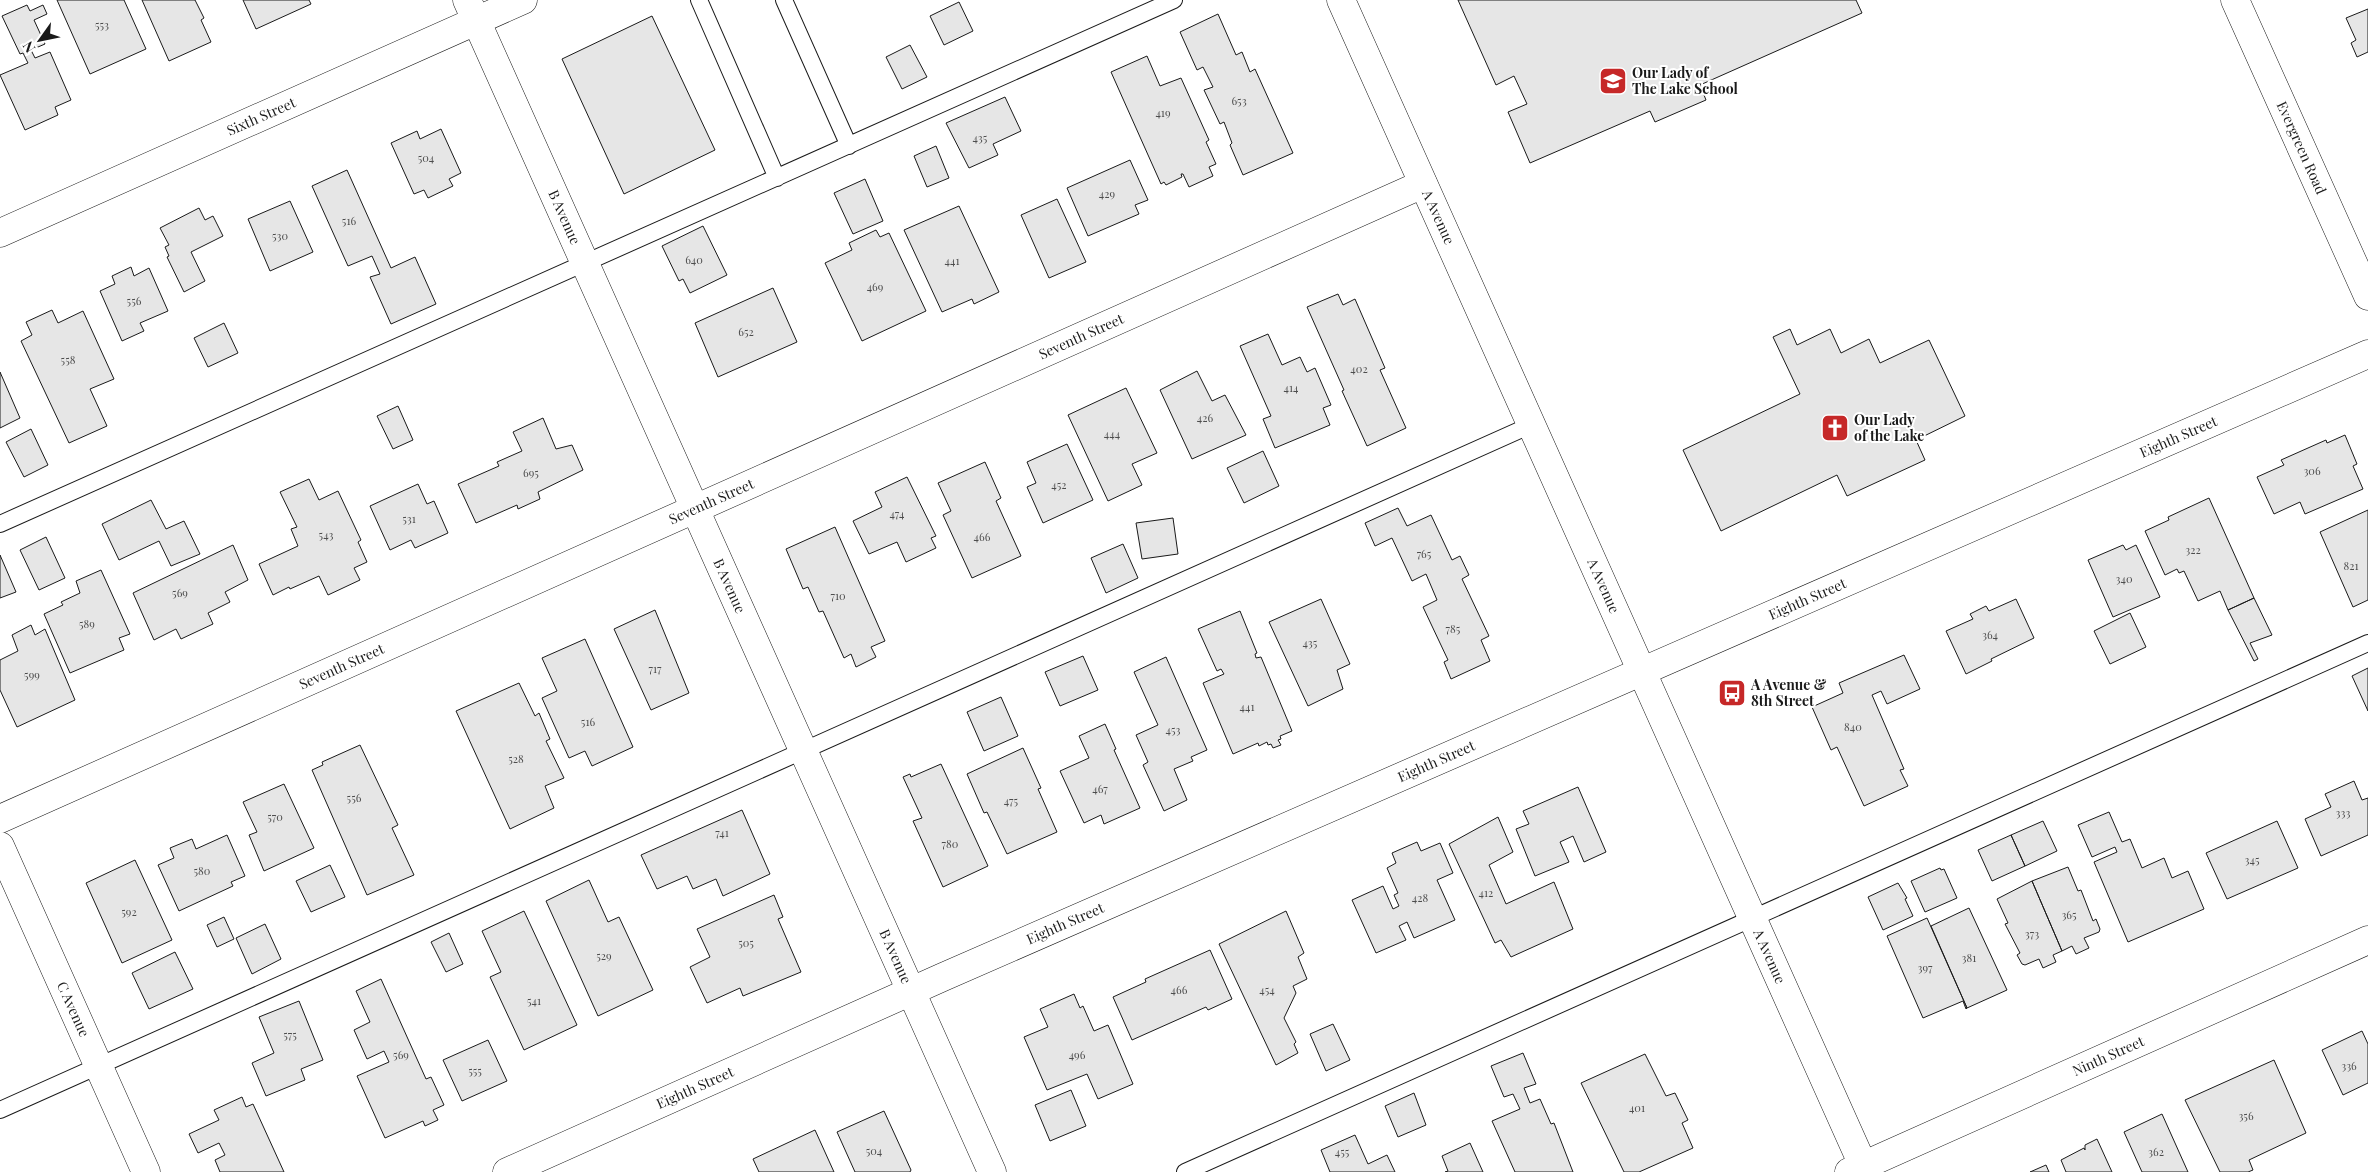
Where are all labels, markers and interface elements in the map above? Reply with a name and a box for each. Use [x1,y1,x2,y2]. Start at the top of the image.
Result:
north arrow [15,15,65,65]
house number: 553 [95,17,109,32]
text: N [18,38,39,57]
place label: Our Lady of The Lake School [1632,63,1738,98]
school or university icon: Our Lady of The Lake School [1598,66,1628,96]
street label: Sixth Street [224,92,299,140]
house number: 653 [1231,93,1247,108]
street label: Evergreen Road [2273,98,2331,197]
house number: 419 [1155,105,1171,120]
house number: 435 [973,130,988,145]
house number: 504 [418,150,435,165]
house number: 429 [1099,186,1116,201]
street label: A Avenue [1418,186,1459,247]
street label: B Avenue [544,187,585,247]
house number: 516 [342,213,356,228]
house number: 530 [272,228,288,243]
house number: 640 [685,252,703,267]
house number: 441 [945,253,959,268]
house number: 469 [867,279,884,294]
house number: 556 [127,293,142,308]
street label: Seventh Street [1036,308,1127,363]
house number: 652 [738,324,754,339]
house number: 558 [61,352,76,367]
house number: 402 [1350,361,1368,376]
house number: 414 [1284,380,1299,395]
house number: 426 [1197,410,1214,425]
place label: Our Lady of the Lake [1854,410,1924,445]
street label: Eighth Street [2137,411,2221,462]
church icon: Our Lady of the Lake [1820,413,1850,443]
house number: 444 [1104,426,1121,441]
house number: 306 [2303,463,2321,478]
house number: 695 [523,465,539,480]
street label: Seventh Street [666,473,758,528]
house number: 452 [1051,477,1067,492]
house number: 474 [890,506,905,521]
house number: 531 [402,511,416,526]
house number: 543 [319,527,333,542]
house number: 466 [974,529,991,544]
house number: 322 [2185,542,2201,557]
house number: 765 [1417,546,1432,561]
street label: A Avenue [1583,554,1624,616]
street label: B Avenue [709,555,750,616]
house number: 821 [2343,558,2359,573]
house number: 340 [2116,571,2133,586]
street label: Eighth Street [1766,573,1850,624]
house number: 569 [172,585,188,600]
house number: 710 [830,588,846,603]
house number: 589 [79,616,95,631]
house number: 785 [1446,621,1461,636]
house number: 364 [1982,627,1999,642]
house number: 435 [1303,635,1318,650]
street label: Seventh Street [296,638,388,693]
house number: 717 [648,661,662,676]
house number: 599 [24,667,40,682]
place label: A Avenue & 8th Street [1750,675,1827,710]
bus stop icon: A Avenue & 8th Street [1717,678,1747,708]
house number: 441 [1240,699,1254,714]
house number: 516 [581,714,595,729]
house number: 840 [1844,719,1862,734]
house number: 453 [1166,722,1181,737]
street label: Eighth Street [1394,735,1479,786]
house number: 528 [508,751,524,766]
house number: 467 [1092,781,1108,796]
house number: 556 [347,790,362,805]
house number: 475 [1004,793,1019,808]
house number: 333 [2336,805,2350,820]
house number: 570 [267,809,283,824]
house number: 741 [715,825,729,840]
house number: 780 [942,836,959,851]
house number: 345 [2245,852,2260,867]
house number: 580 [194,863,211,878]
house number: 412 [1479,885,1493,900]
house number: 428 [1412,890,1428,905]
street label: Eighth Street [1023,897,1108,948]
house number: 592 [121,904,137,919]
house number: 365 [2061,907,2077,922]
street label: A Avenue [1749,925,1790,987]
street label: B Avenue [875,926,916,987]
house number: 373 [2025,926,2039,941]
house number: 505 [738,935,754,950]
house number: 529 [596,948,612,963]
house number: 381 [1962,950,1976,965]
house number: 397 [1917,960,1933,975]
street label: C Avenue [53,978,94,1040]
house number: 466 [1171,982,1188,997]
house number: 454 [1259,982,1275,997]
house number: 541 [527,993,541,1008]
house number: 575 [283,1027,297,1042]
street label: Ninth Street [2069,1031,2148,1080]
house number: 569 [393,1047,409,1062]
house number: 496 [1069,1047,1086,1062]
house number: 336 [2341,1058,2357,1073]
street label: Eighth Street [653,1061,737,1113]
house number: 555 [468,1063,482,1078]
house number: 401 [1629,1100,1645,1115]
house number: 356 [2238,1108,2254,1123]
house number: 504 [866,1143,883,1158]
house number: 455 [1335,1144,1350,1159]
house number: 362 [2148,1144,2164,1159]

